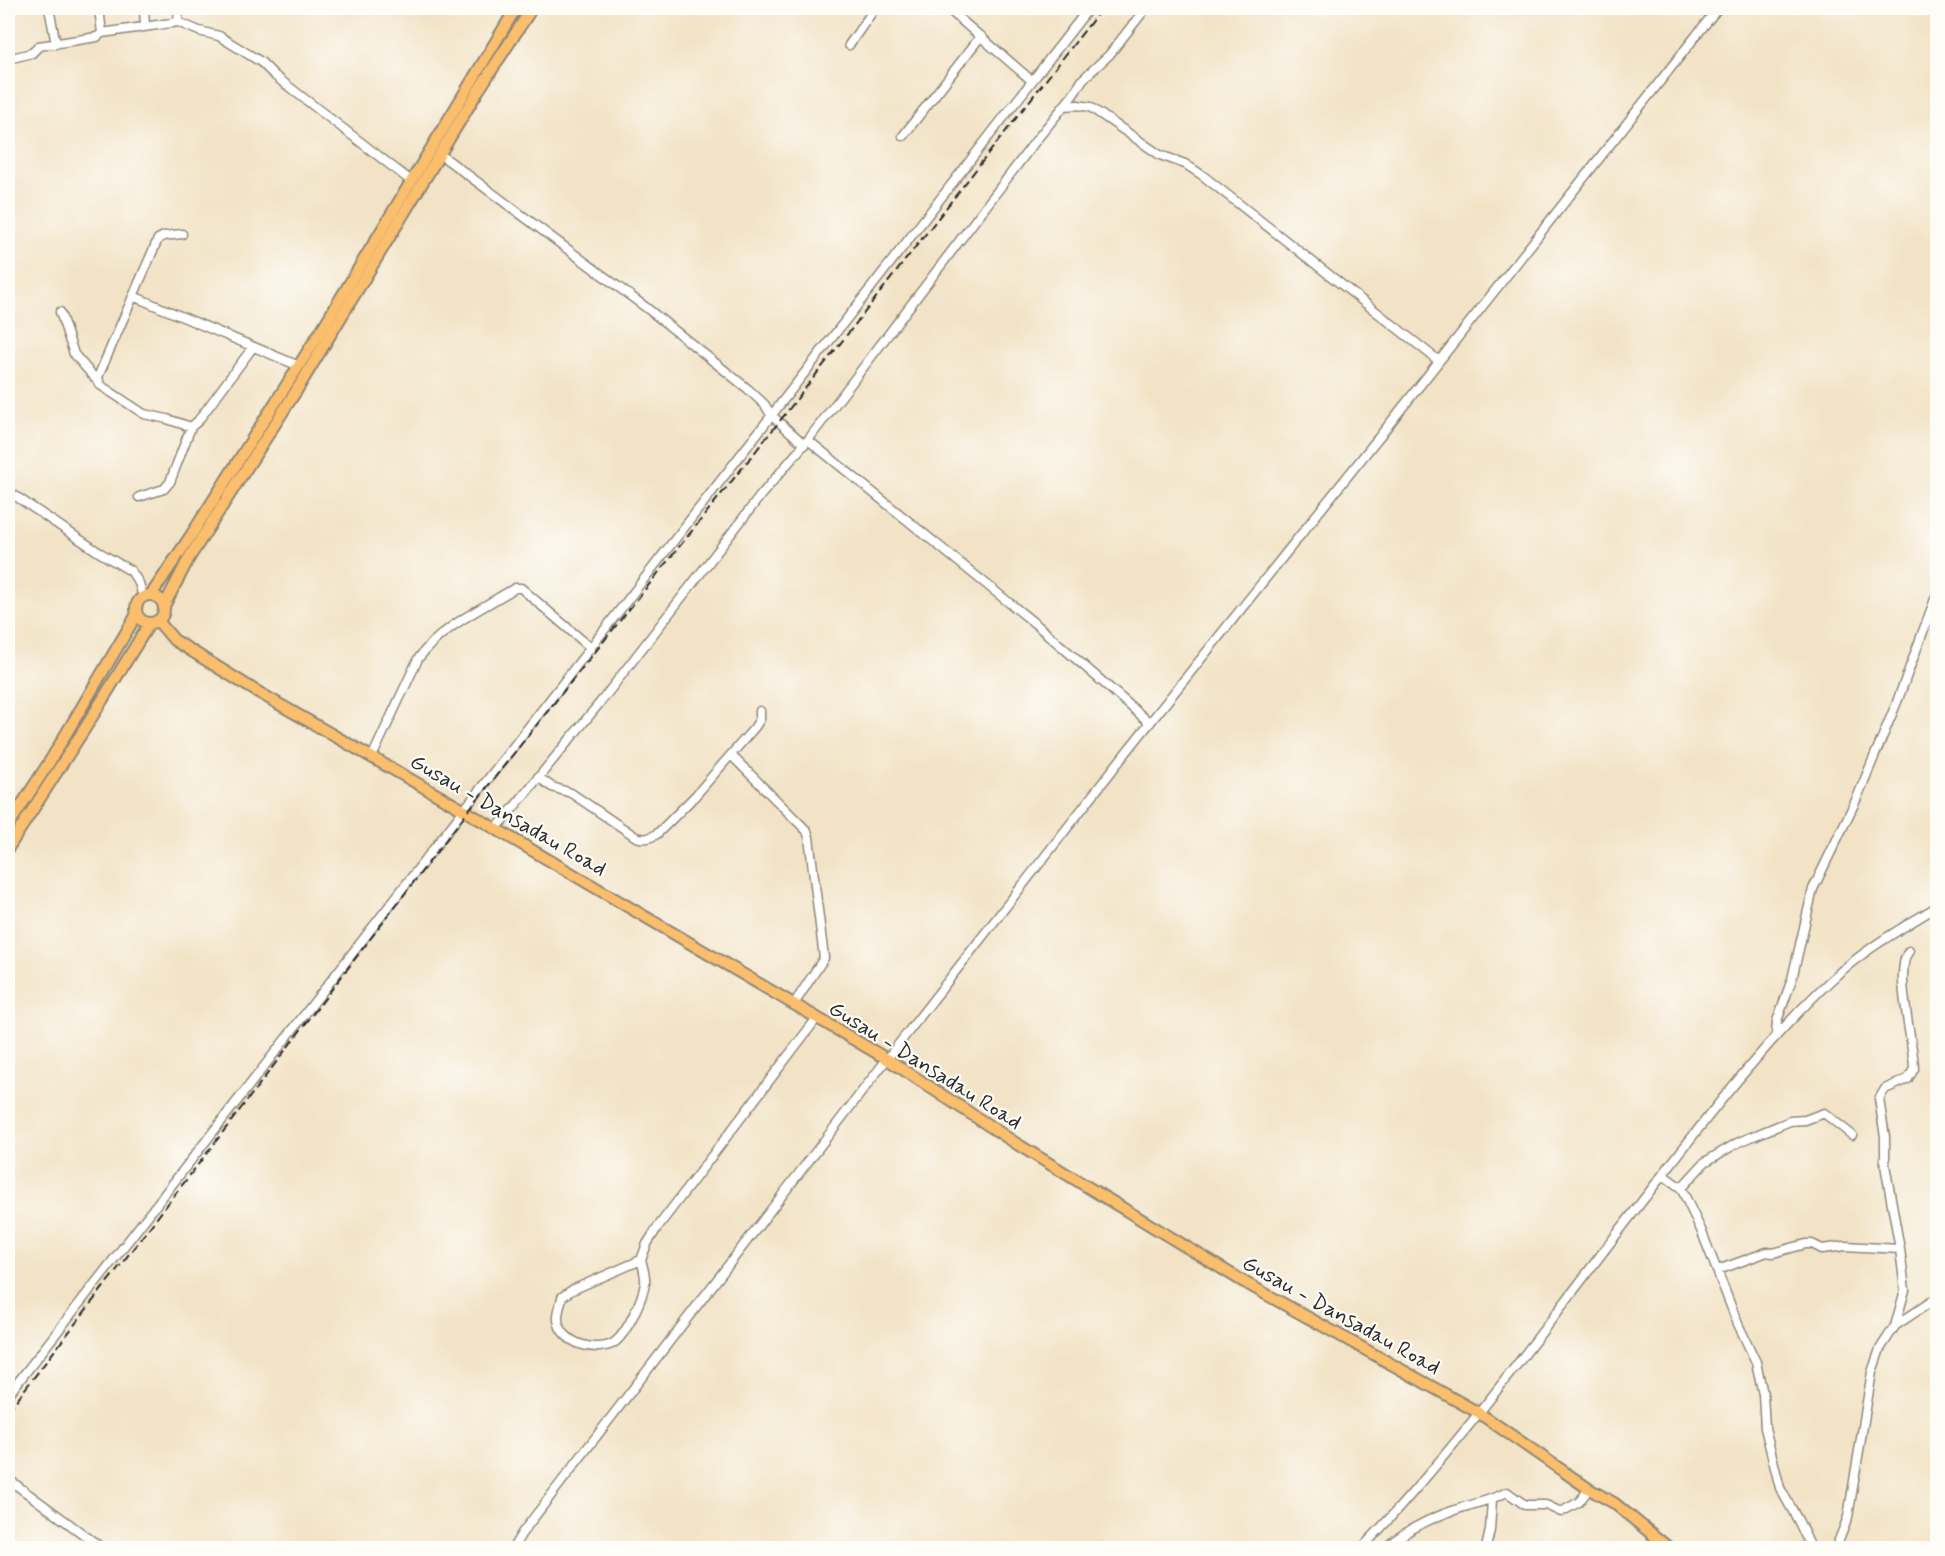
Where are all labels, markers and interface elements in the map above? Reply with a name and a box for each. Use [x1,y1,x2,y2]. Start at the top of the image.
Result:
street label: Gusau - Dansadau Road [405,748,611,884]
street label: Gusau - Dansadau Road [823,995,1027,1137]
street label: Gusau - Dansadau Road [1237,1250,1445,1382]

